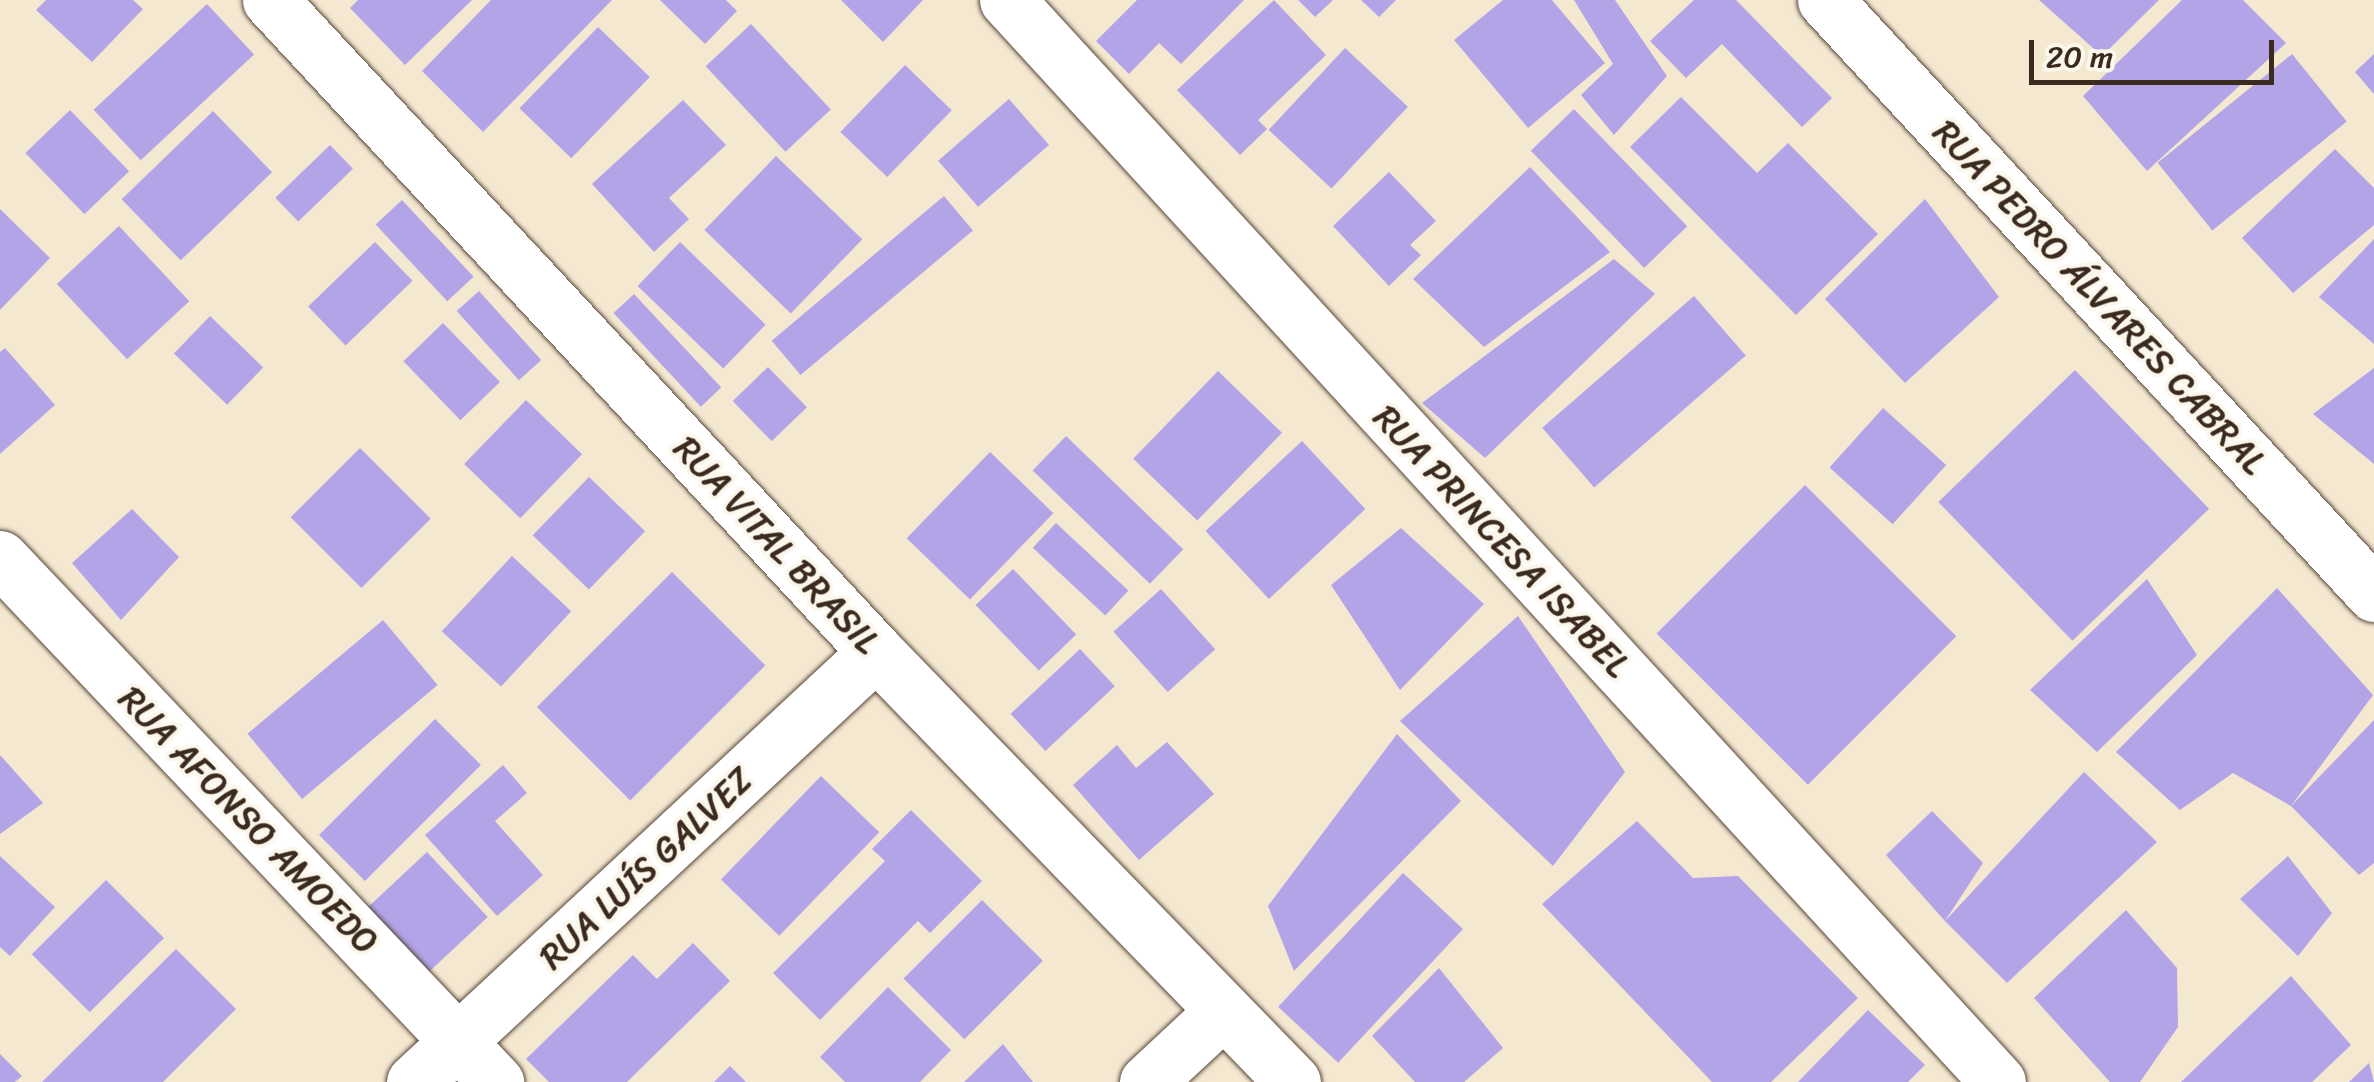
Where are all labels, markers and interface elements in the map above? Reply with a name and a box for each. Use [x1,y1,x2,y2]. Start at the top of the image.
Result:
scale bar [2034,20,2279,82]
text: 20 m [2046,30,2113,84]
street label: RUA PEDRO ÁLVARES CABRAL [1925,111,2275,483]
street label: RUA PRINCESA ISABEL [1361,392,1643,690]
street label: RUA VITAL BRASIL [665,427,889,663]
street label: RUA AFONSO AMOEDO [112,679,386,961]
street label: RUA LUÍS GALVEZ [529,757,763,979]

